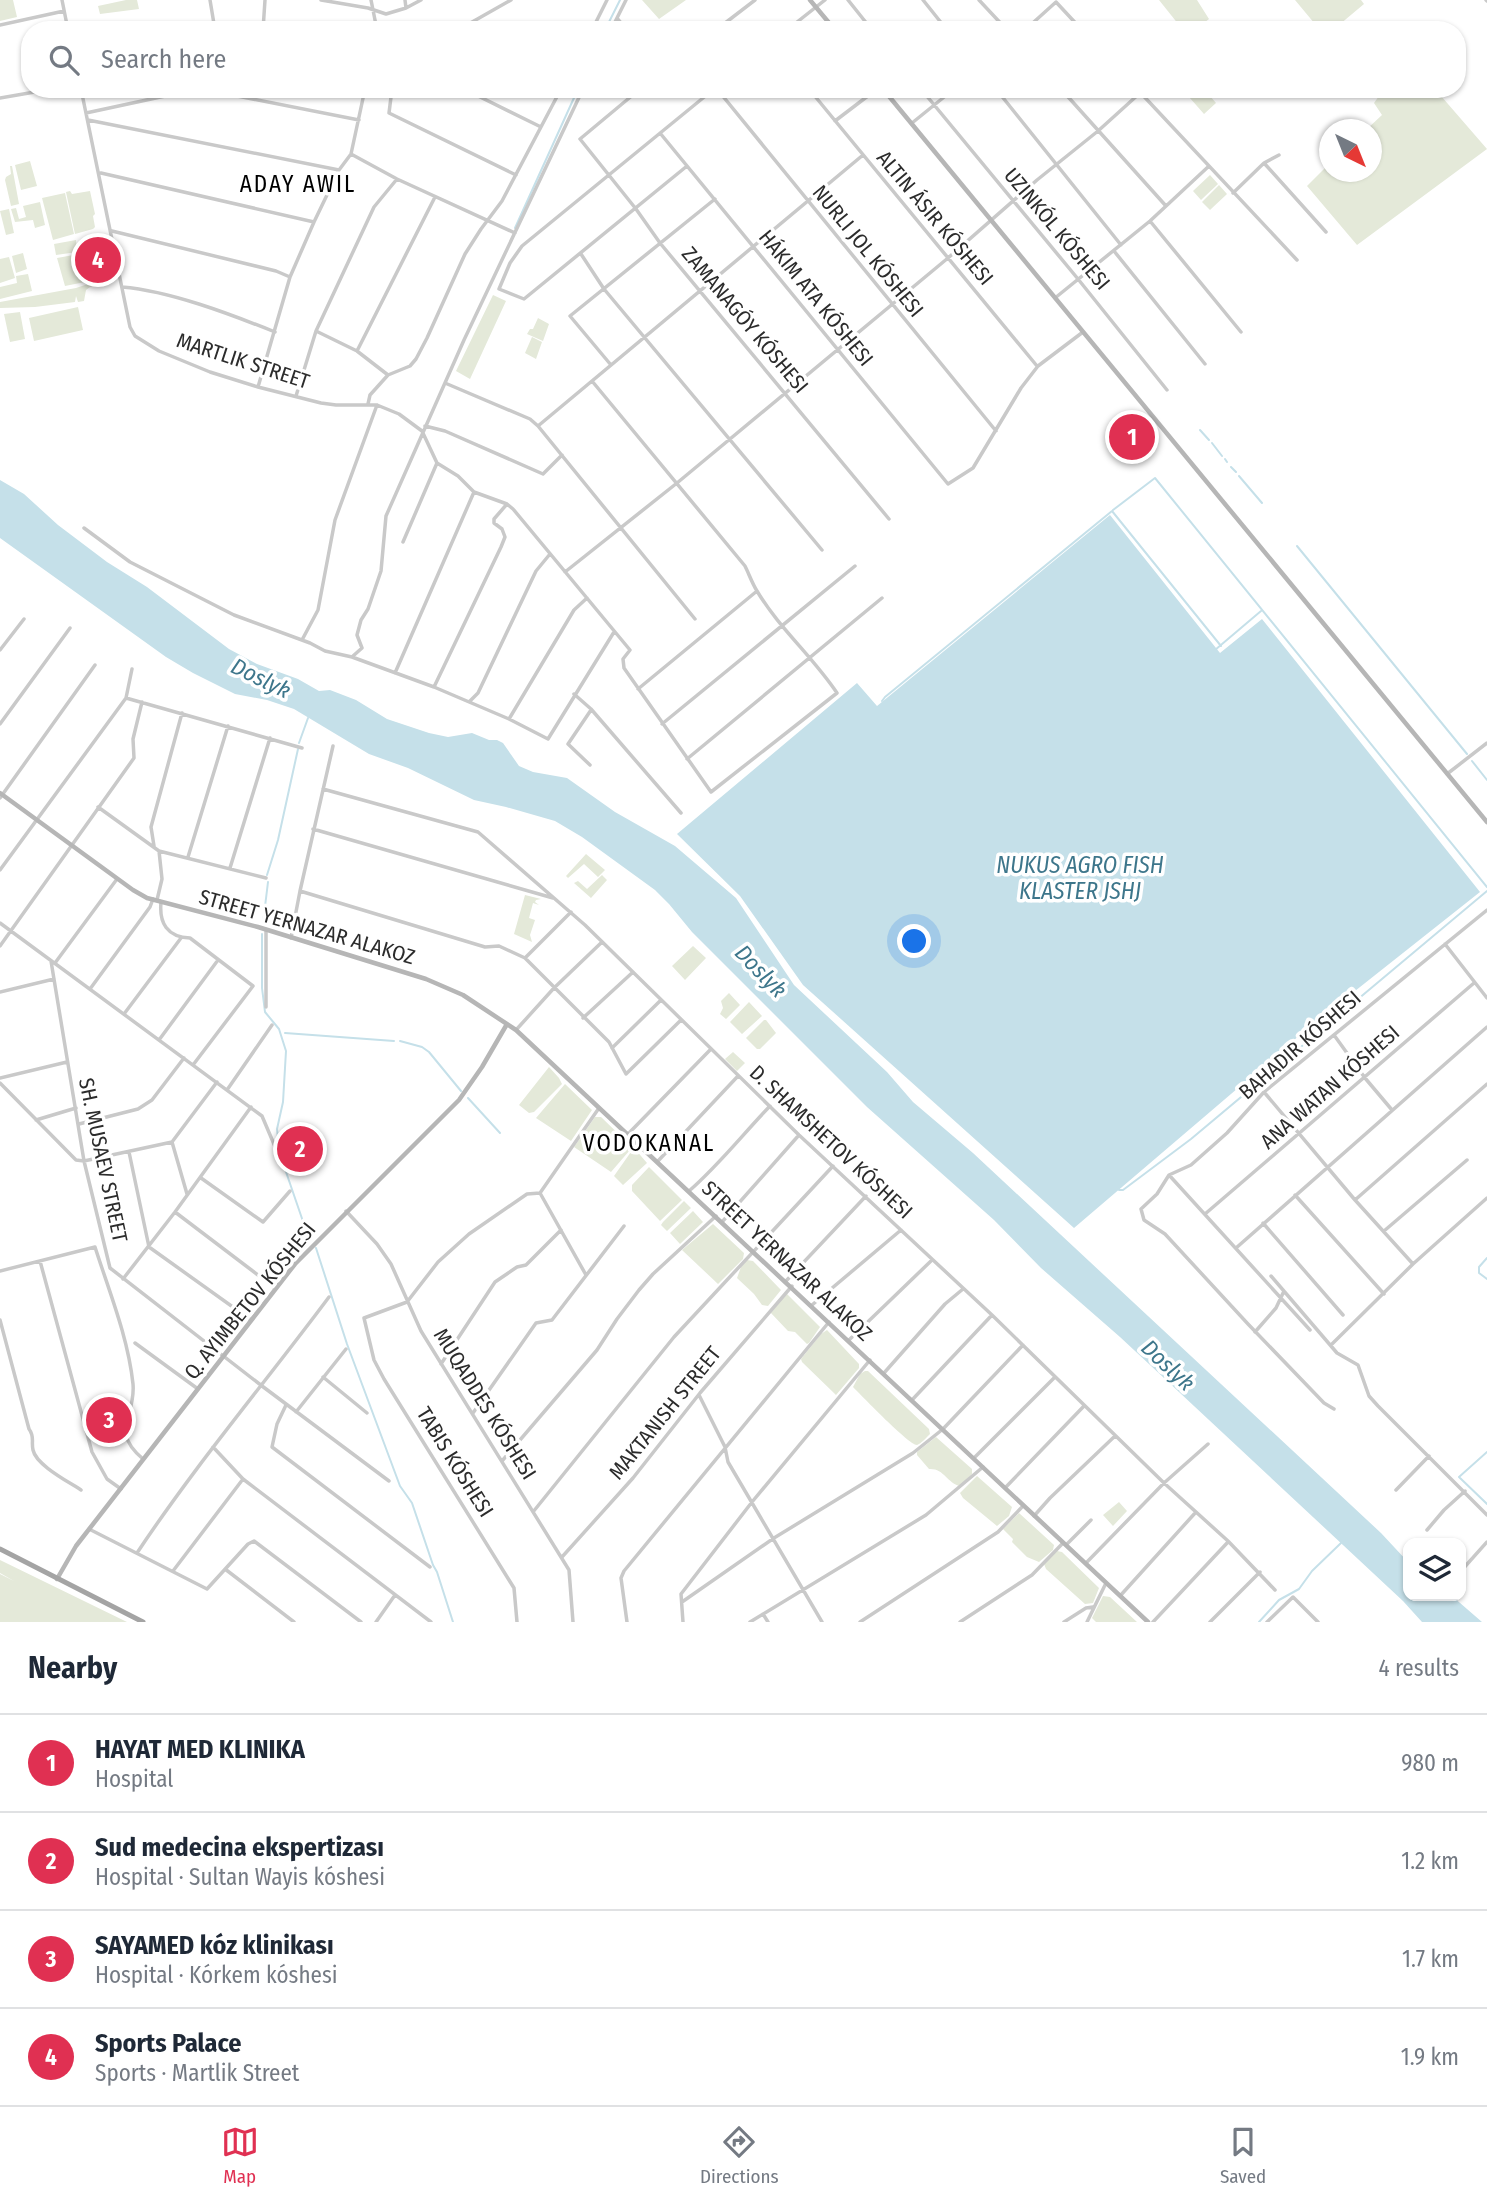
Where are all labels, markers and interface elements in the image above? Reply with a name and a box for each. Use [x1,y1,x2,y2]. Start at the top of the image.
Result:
search box [21,21,1466,98]
icon: search [45,41,83,79]
text: Search here [101,44,226,75]
north arrow [1319,119,1382,182]
street label: ALTIN ÁSIR KÓSHESI [871,145,999,291]
street label: UZINKÓL KÓSHESI [998,163,1116,295]
district label: ADAY AWIL [240,170,356,198]
street label: NURLI JOL KÓSHESI [807,180,929,322]
street label: HÁKIM ATA KÓSHESI [753,225,879,371]
pin: 4 [75,234,121,286]
street label: ZAMANAGÓY KÓSHESI [676,241,814,399]
street label: MARTLIK STREET [173,327,313,395]
pin: 1 [1109,411,1155,463]
water label: Doslyk [227,652,295,704]
water label: NUKUS AGRO FISH KLASTER JSHJ [996,851,1164,905]
street label: STREET YERNAZAR ALAKOZ [196,884,418,970]
your location [897,924,931,958]
water label: Doslyk [729,939,793,1003]
street label: BAHADIR KÓSHESI [1234,985,1366,1105]
street label: ANA WATAN KÓSHESI [1255,1020,1405,1154]
street label: D. SHAMSHETOV KÓSHESI [744,1060,918,1224]
street label: SH. MUSAEV STREET [73,1076,133,1245]
pin: 2 [277,1123,323,1175]
district label: VODOKANAL [583,1129,715,1157]
street label: STREET YERNAZAR ALAKOZ [697,1175,878,1347]
street label: Q. AYIMBETOV KÓSHESI [179,1217,321,1385]
street label: MUQADDES KÓSHESI [428,1324,542,1484]
water label: Doslyk [1136,1333,1200,1397]
street label: MAKTANISH STREET [603,1341,727,1485]
pin: 3 [86,1394,132,1446]
street label: TABIS KÓSHESI [411,1402,499,1522]
map controls [1403,1538,1466,1601]
button: layers [1403,1538,1466,1601]
text: Nearby [28,1650,117,1686]
text: 4 results [1378,1654,1459,1682]
text: HAYAT MED KLINIKA [95,1734,305,1765]
text: 1 [46,1749,56,1777]
text: 980 m [1401,1749,1459,1777]
text: Hospital [95,1765,173,1793]
text: Sud medecina ekspertizası [95,1832,384,1863]
text: 2 [46,1847,56,1875]
text: 1.2 km [1401,1847,1459,1875]
text: Hospital · Sultan Wayis kóshesi [95,1863,385,1891]
text: SAYAMED kóz klinikası [95,1930,334,1961]
text: 3 [46,1945,56,1973]
text: 1.7 km [1402,1945,1459,1973]
text: Hospital · Kórkem kóshesi [95,1961,338,1989]
text: Sports Palace [95,2028,241,2059]
text: 4 [45,2043,57,2071]
text: 1.9 km [1401,2043,1459,2071]
text: Sports · Martlik Street [95,2059,299,2087]
tab: Map [221,2123,259,2188]
tab: Directions [700,2123,779,2188]
tab: Saved [1220,2123,1266,2188]

